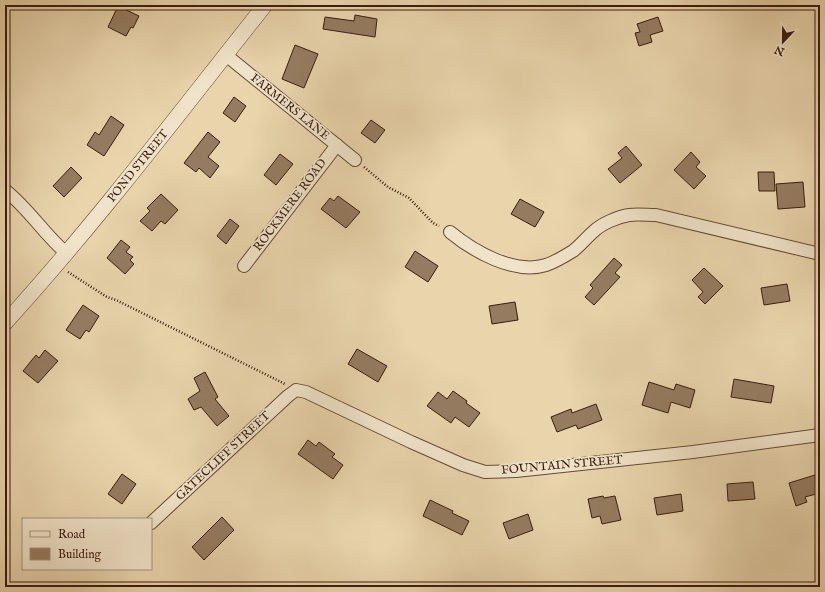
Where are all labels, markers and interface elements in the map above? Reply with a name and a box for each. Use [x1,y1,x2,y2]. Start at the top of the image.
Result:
north arrow [763,22,803,62]
text: N [772,42,788,59]
street label: FARMERS LANE [247,71,333,143]
street label: POND STREET [104,127,172,205]
street label: ROCKMERE ROAD [250,155,330,254]
street label: GATECLIFF STREET [173,408,274,504]
street label: FOUNTAIN STREET [501,452,624,478]
legend [22,518,152,570]
text: Road [58,527,86,542]
text: Building [58,547,102,562]

